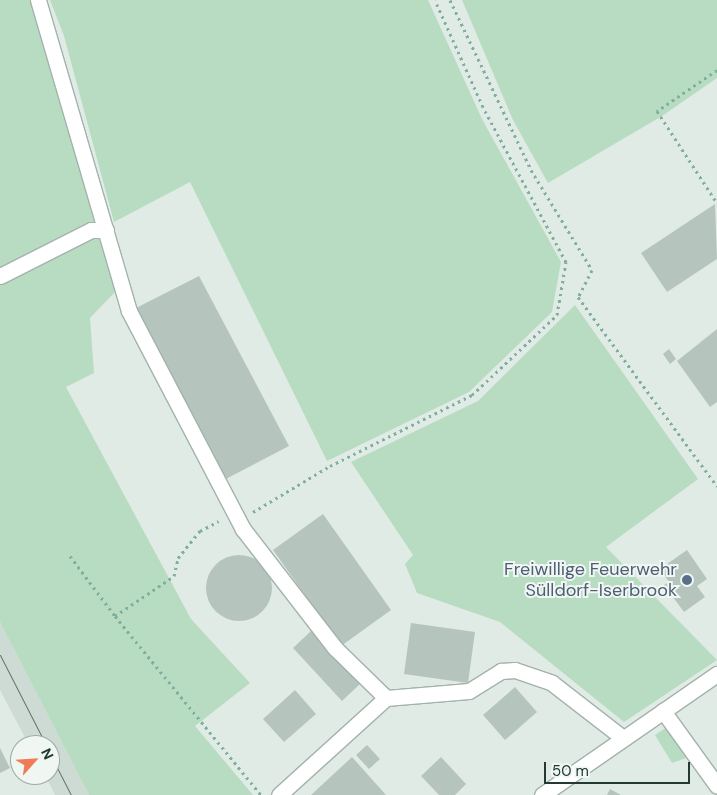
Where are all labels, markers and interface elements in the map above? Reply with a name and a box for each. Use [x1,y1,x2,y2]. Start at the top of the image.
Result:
place label: Freiwillige Feuerwehr Sülldorf-Iserbrook [504,559,677,602]
marker: Freiwillige Feuerwehr Sülldorf-Iserbrook [681,574,693,586]
north arrow [10,735,60,785]
text: N [37,745,58,762]
scale bar [547,752,693,784]
text: 50 m [552,761,589,781]

